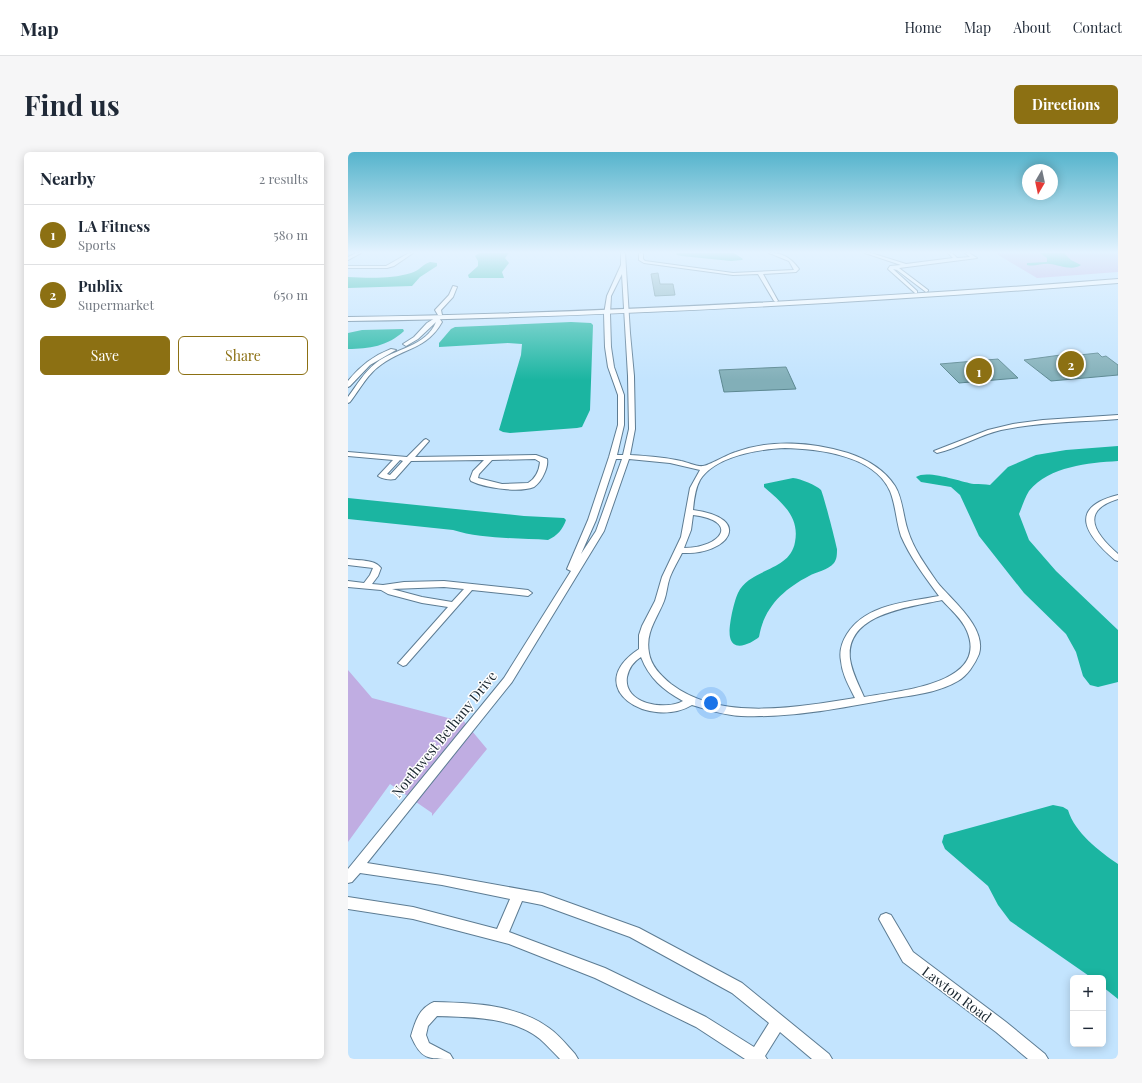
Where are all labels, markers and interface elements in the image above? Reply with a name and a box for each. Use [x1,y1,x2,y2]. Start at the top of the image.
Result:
text: Map [20,15,59,41]
text: Home [904,18,942,37]
text: Map [964,18,991,37]
text: About [1013,18,1051,37]
text: Contact [1073,18,1122,37]
button: Directions [1014,85,1118,124]
text: Find us [24,86,120,123]
north arrow [1022,164,1058,200]
text: Nearby [40,167,95,189]
text: 2 results [259,170,308,187]
text: LA Fitness [78,216,150,236]
text: 1 [51,226,55,243]
text: 580 m [273,226,308,243]
text: Sports [78,236,116,253]
text: Publix [78,276,123,296]
text: 2 [50,286,56,303]
text: 650 m [273,286,308,303]
text: Supermarket [78,296,154,313]
button: Save [40,336,170,375]
button: Share [178,336,308,375]
pin: 2 [1058,349,1084,379]
pin: 1 [966,356,992,386]
street label: Northwest Bethany Drive [387,667,501,801]
your location [701,693,721,713]
street label: Lawton Road [918,962,996,1026]
map controls [1070,975,1106,1047]
button: + [1070,975,1106,1011]
button: − [1070,1011,1106,1047]

